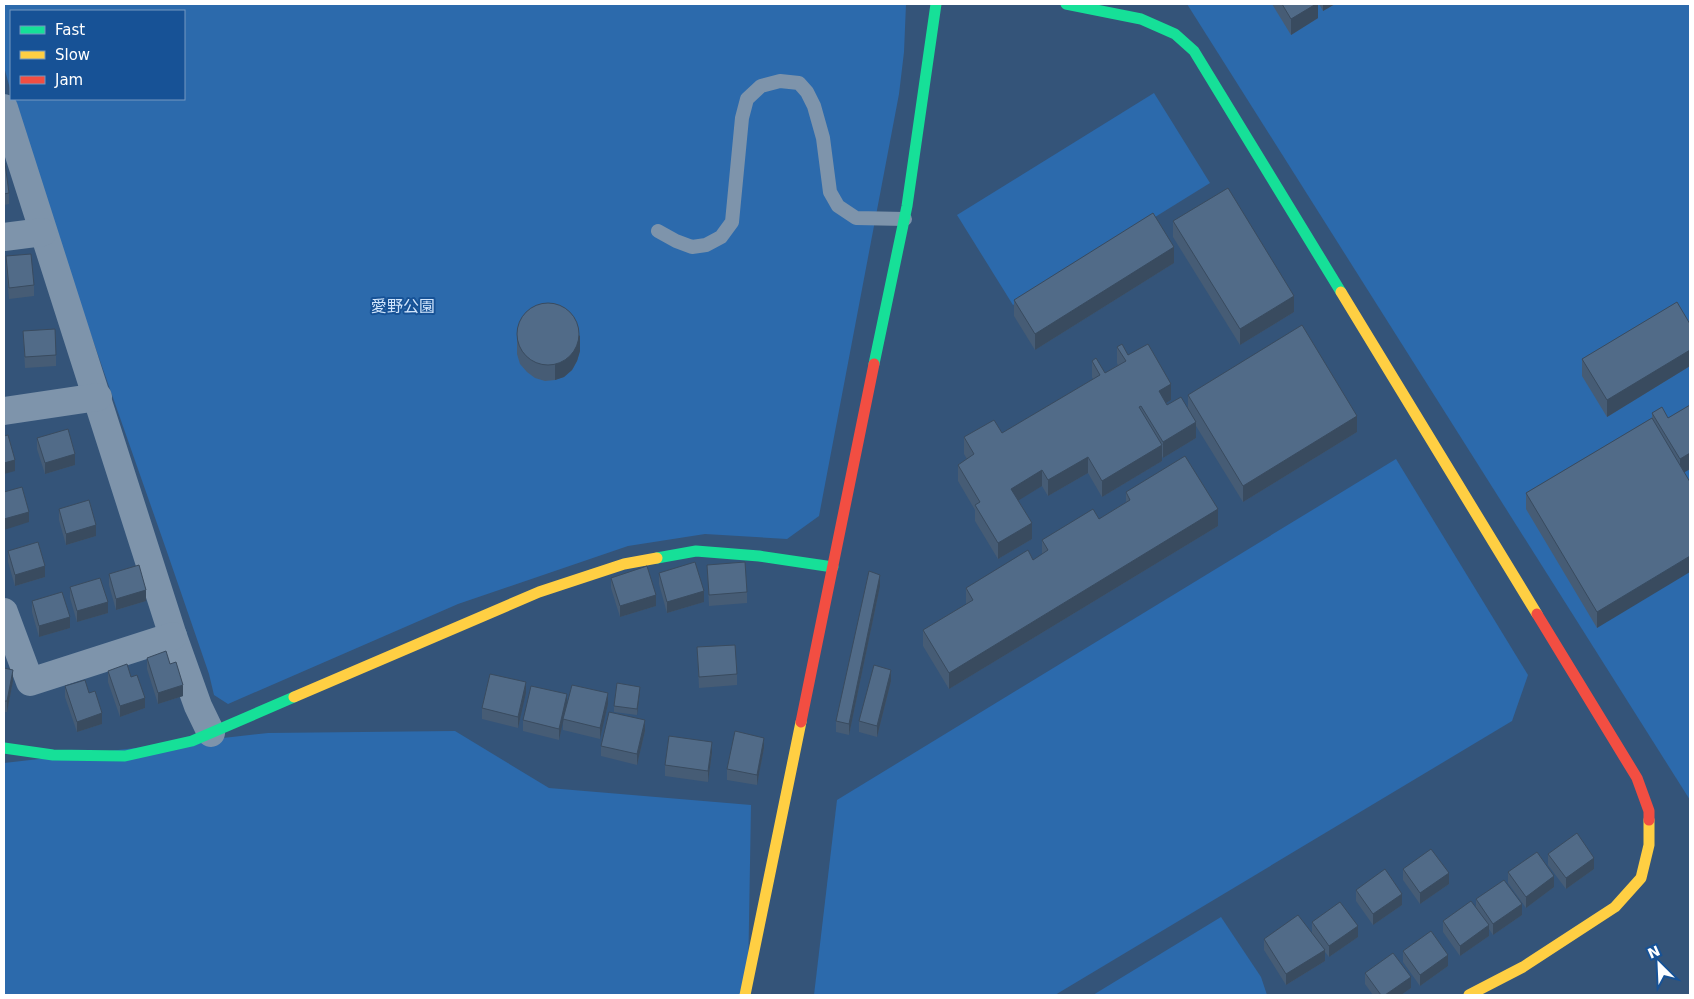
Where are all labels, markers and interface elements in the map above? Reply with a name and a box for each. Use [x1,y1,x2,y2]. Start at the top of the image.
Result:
legend [10,10,185,100]
text: Fast [55,21,85,39]
text: Slow [55,46,90,64]
text: Jam [54,71,83,89]
park label: 愛野公園 [371,297,435,316]
north arrow [1634,939,1684,989]
text: N [1645,942,1662,962]

